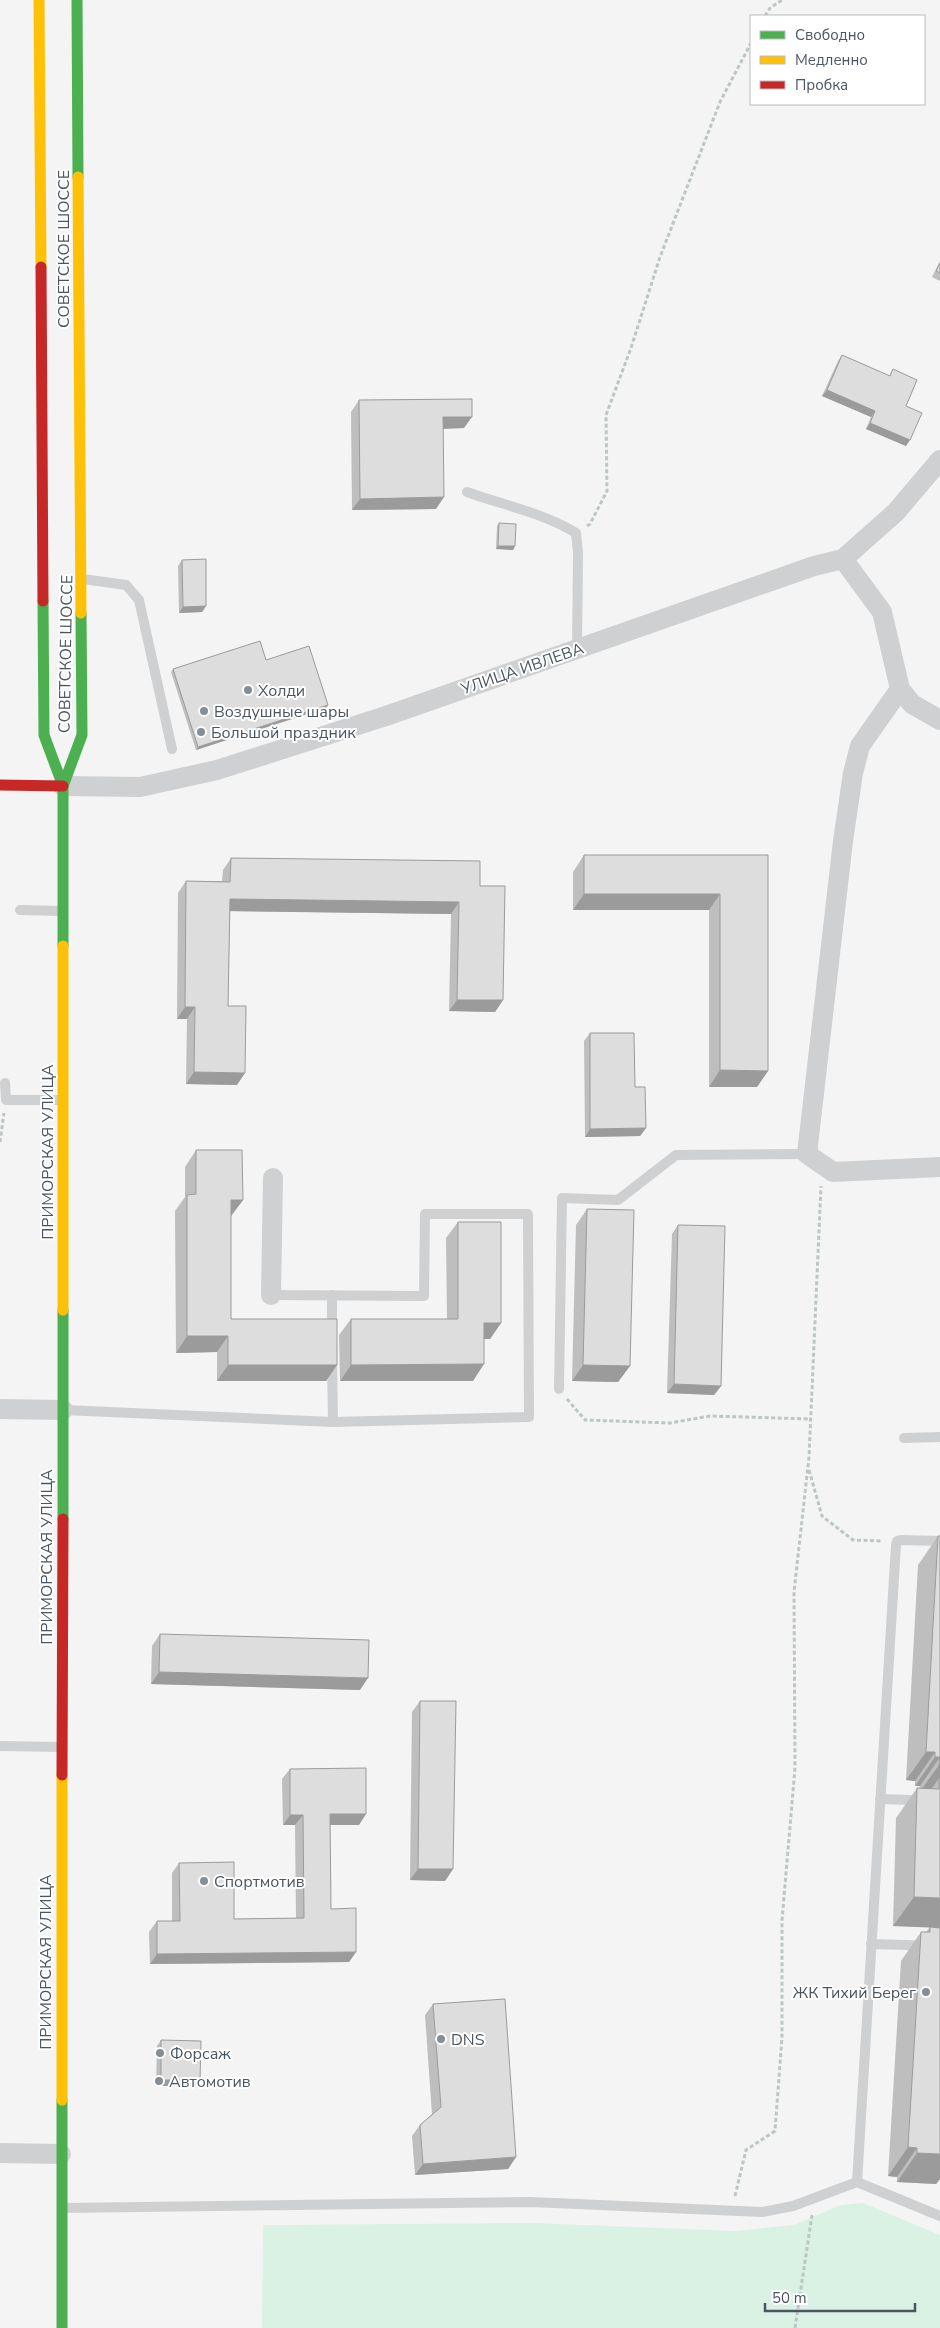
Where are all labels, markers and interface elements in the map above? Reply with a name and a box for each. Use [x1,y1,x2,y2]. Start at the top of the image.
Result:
legend [750,15,925,105]
text: Свободно [795,25,865,45]
text: Медленно [795,50,868,70]
text: Пробка [795,75,848,95]
street label: СОВЕТСКОЕ ШОССЕ [53,170,75,328]
street label: СОВЕТСКОЕ ШОССЕ [54,575,78,733]
street label: УЛИЦА ИВЛЕВА [457,638,587,701]
place label: Холди [258,680,305,702]
marker: Холди [242,684,254,696]
place label: Воздушные шары [214,701,349,723]
marker: Воздушные шары [198,705,210,717]
place label: Большой праздник [211,722,356,744]
marker: Большой праздник [195,726,207,738]
street label: ПРИМОРСКАЯ УЛИЦА [37,1064,59,1240]
street label: ПРИМОРСКАЯ УЛИЦА [36,1469,58,1645]
place label: Спортмотив [214,1871,305,1893]
street label: ПРИМОРСКАЯ УЛИЦА [35,1874,57,2050]
marker: Спортмотив [198,1875,210,1887]
place label: ЖК Тихий Берег [793,1982,916,2004]
marker: ЖК Тихий Берег [920,1986,932,1998]
place label: DNS [451,2029,485,2051]
marker: DNS [435,2033,447,2045]
place label: Форсаж [170,2043,231,2065]
marker: Форсаж [154,2047,166,2059]
place label: Автомотив [169,2071,251,2093]
marker: Автомотив [153,2075,165,2087]
scale bar [765,2280,915,2312]
text: 50 m [772,2288,807,2308]

